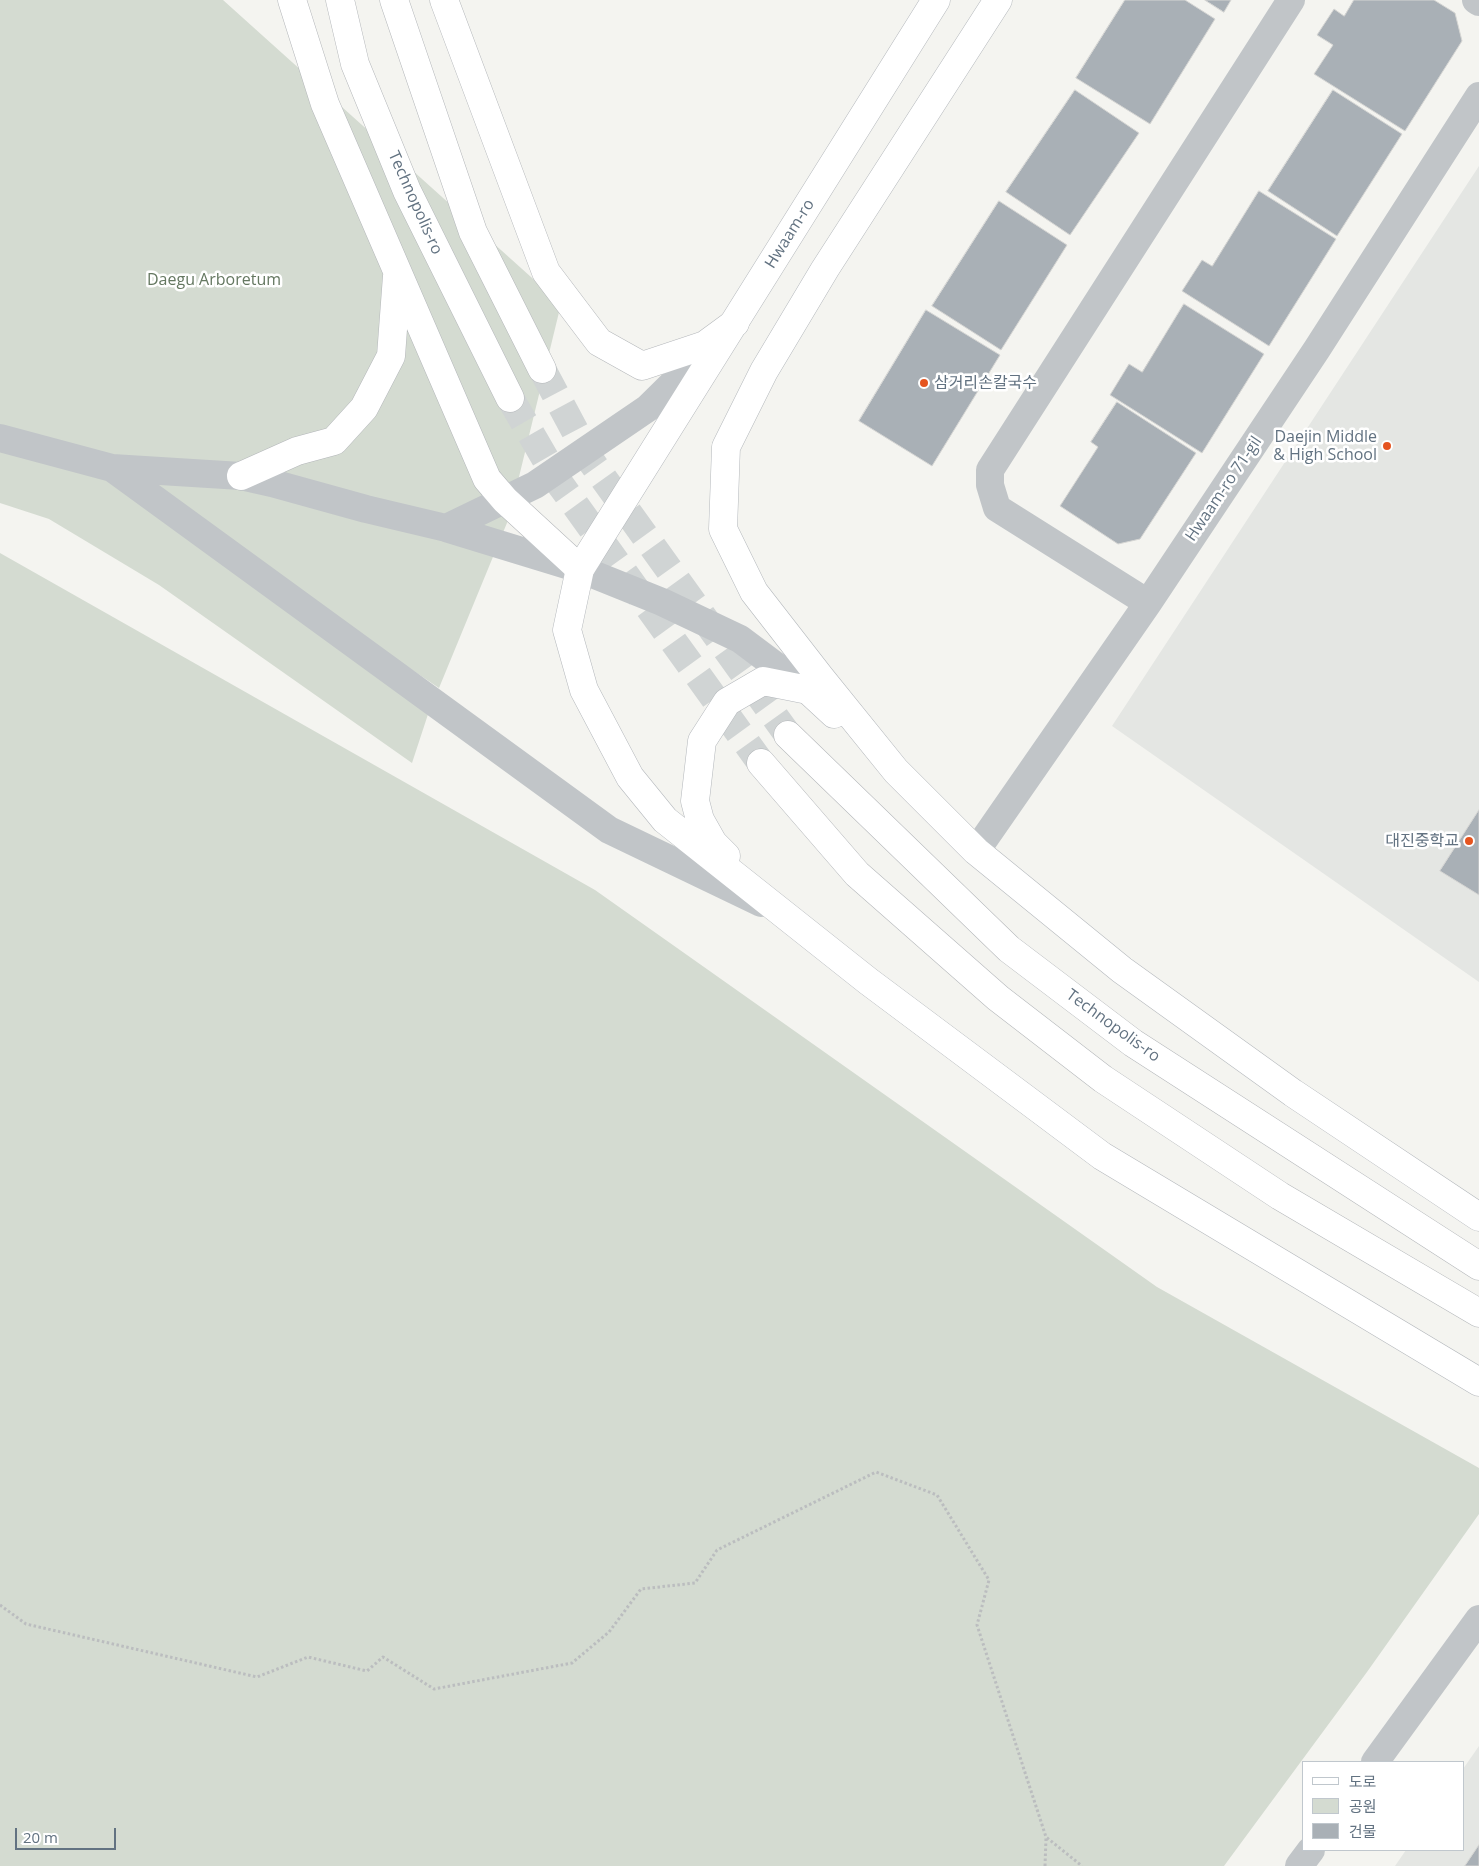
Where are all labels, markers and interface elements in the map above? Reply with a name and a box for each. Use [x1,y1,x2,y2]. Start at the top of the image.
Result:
street label: Technopolis-ro [384,148,446,258]
street label: Hwaam-ro [761,196,819,272]
park label: Daegu Arboretum [147,270,281,290]
place label: 삼거리손칼국수 [934,373,1037,393]
marker: 삼거리손칼국수 [918,377,930,389]
place label: Daejin Middle & High School [1273,427,1377,465]
street label: Hwaam-ro 71-gil [1182,433,1266,545]
marker: Daejin Middle & High School [1381,440,1393,452]
place label: 대진중학교 [1385,831,1459,851]
marker: 대진중학교 [1463,835,1475,847]
street label: Technopolis-ro [1062,986,1164,1066]
legend [1302,1761,1464,1851]
text: 도로 [1349,1771,1377,1791]
text: 공원 [1349,1796,1377,1816]
scale bar [18,1818,119,1850]
text: 건물 [1349,1821,1377,1841]
text: 20 m [23,1827,58,1847]

